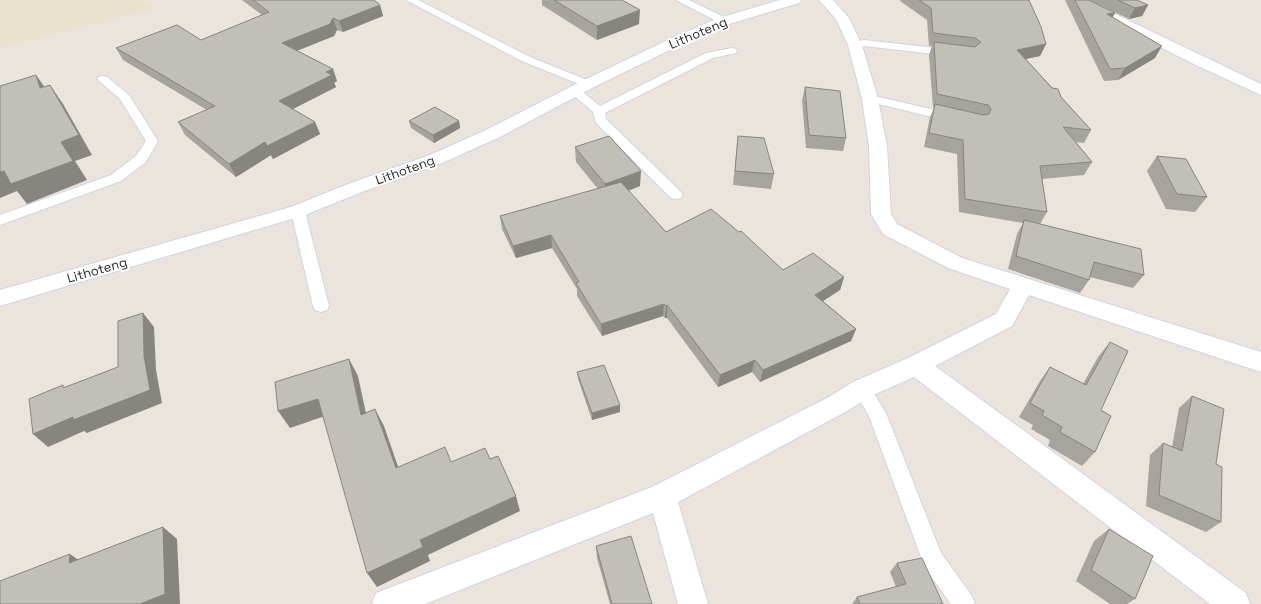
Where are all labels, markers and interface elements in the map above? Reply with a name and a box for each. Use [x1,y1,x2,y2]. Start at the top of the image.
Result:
street label: Lithoteng [666,13,730,53]
street label: Lithoteng [373,151,437,189]
street label: Lithoteng [65,253,129,287]

